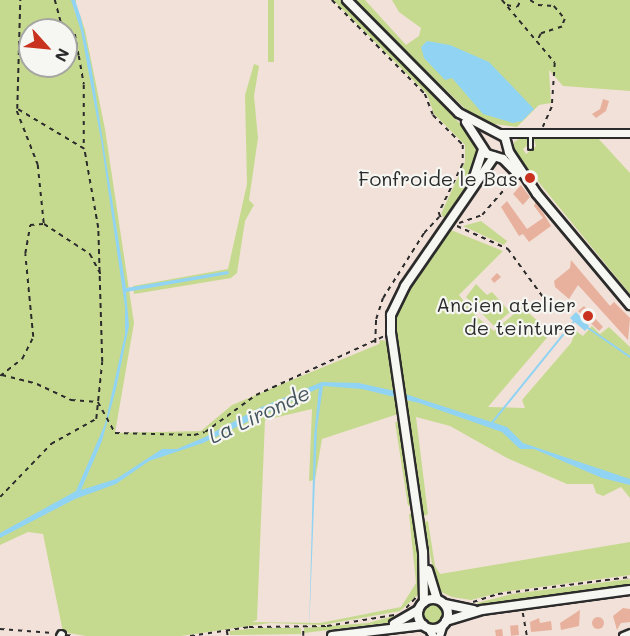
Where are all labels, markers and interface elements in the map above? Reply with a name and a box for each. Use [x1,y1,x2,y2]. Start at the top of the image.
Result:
north arrow [18,18,78,78]
text: N [51,45,75,66]
place label: Fonfroide le Bas [358,166,518,190]
marker: Fonfroide le Bas [523,171,537,185]
place label: Ancien atelier de teinture [436,292,576,339]
marker: Ancien atelier de teinture [581,309,595,323]
water label: La Lironde [204,379,314,449]

